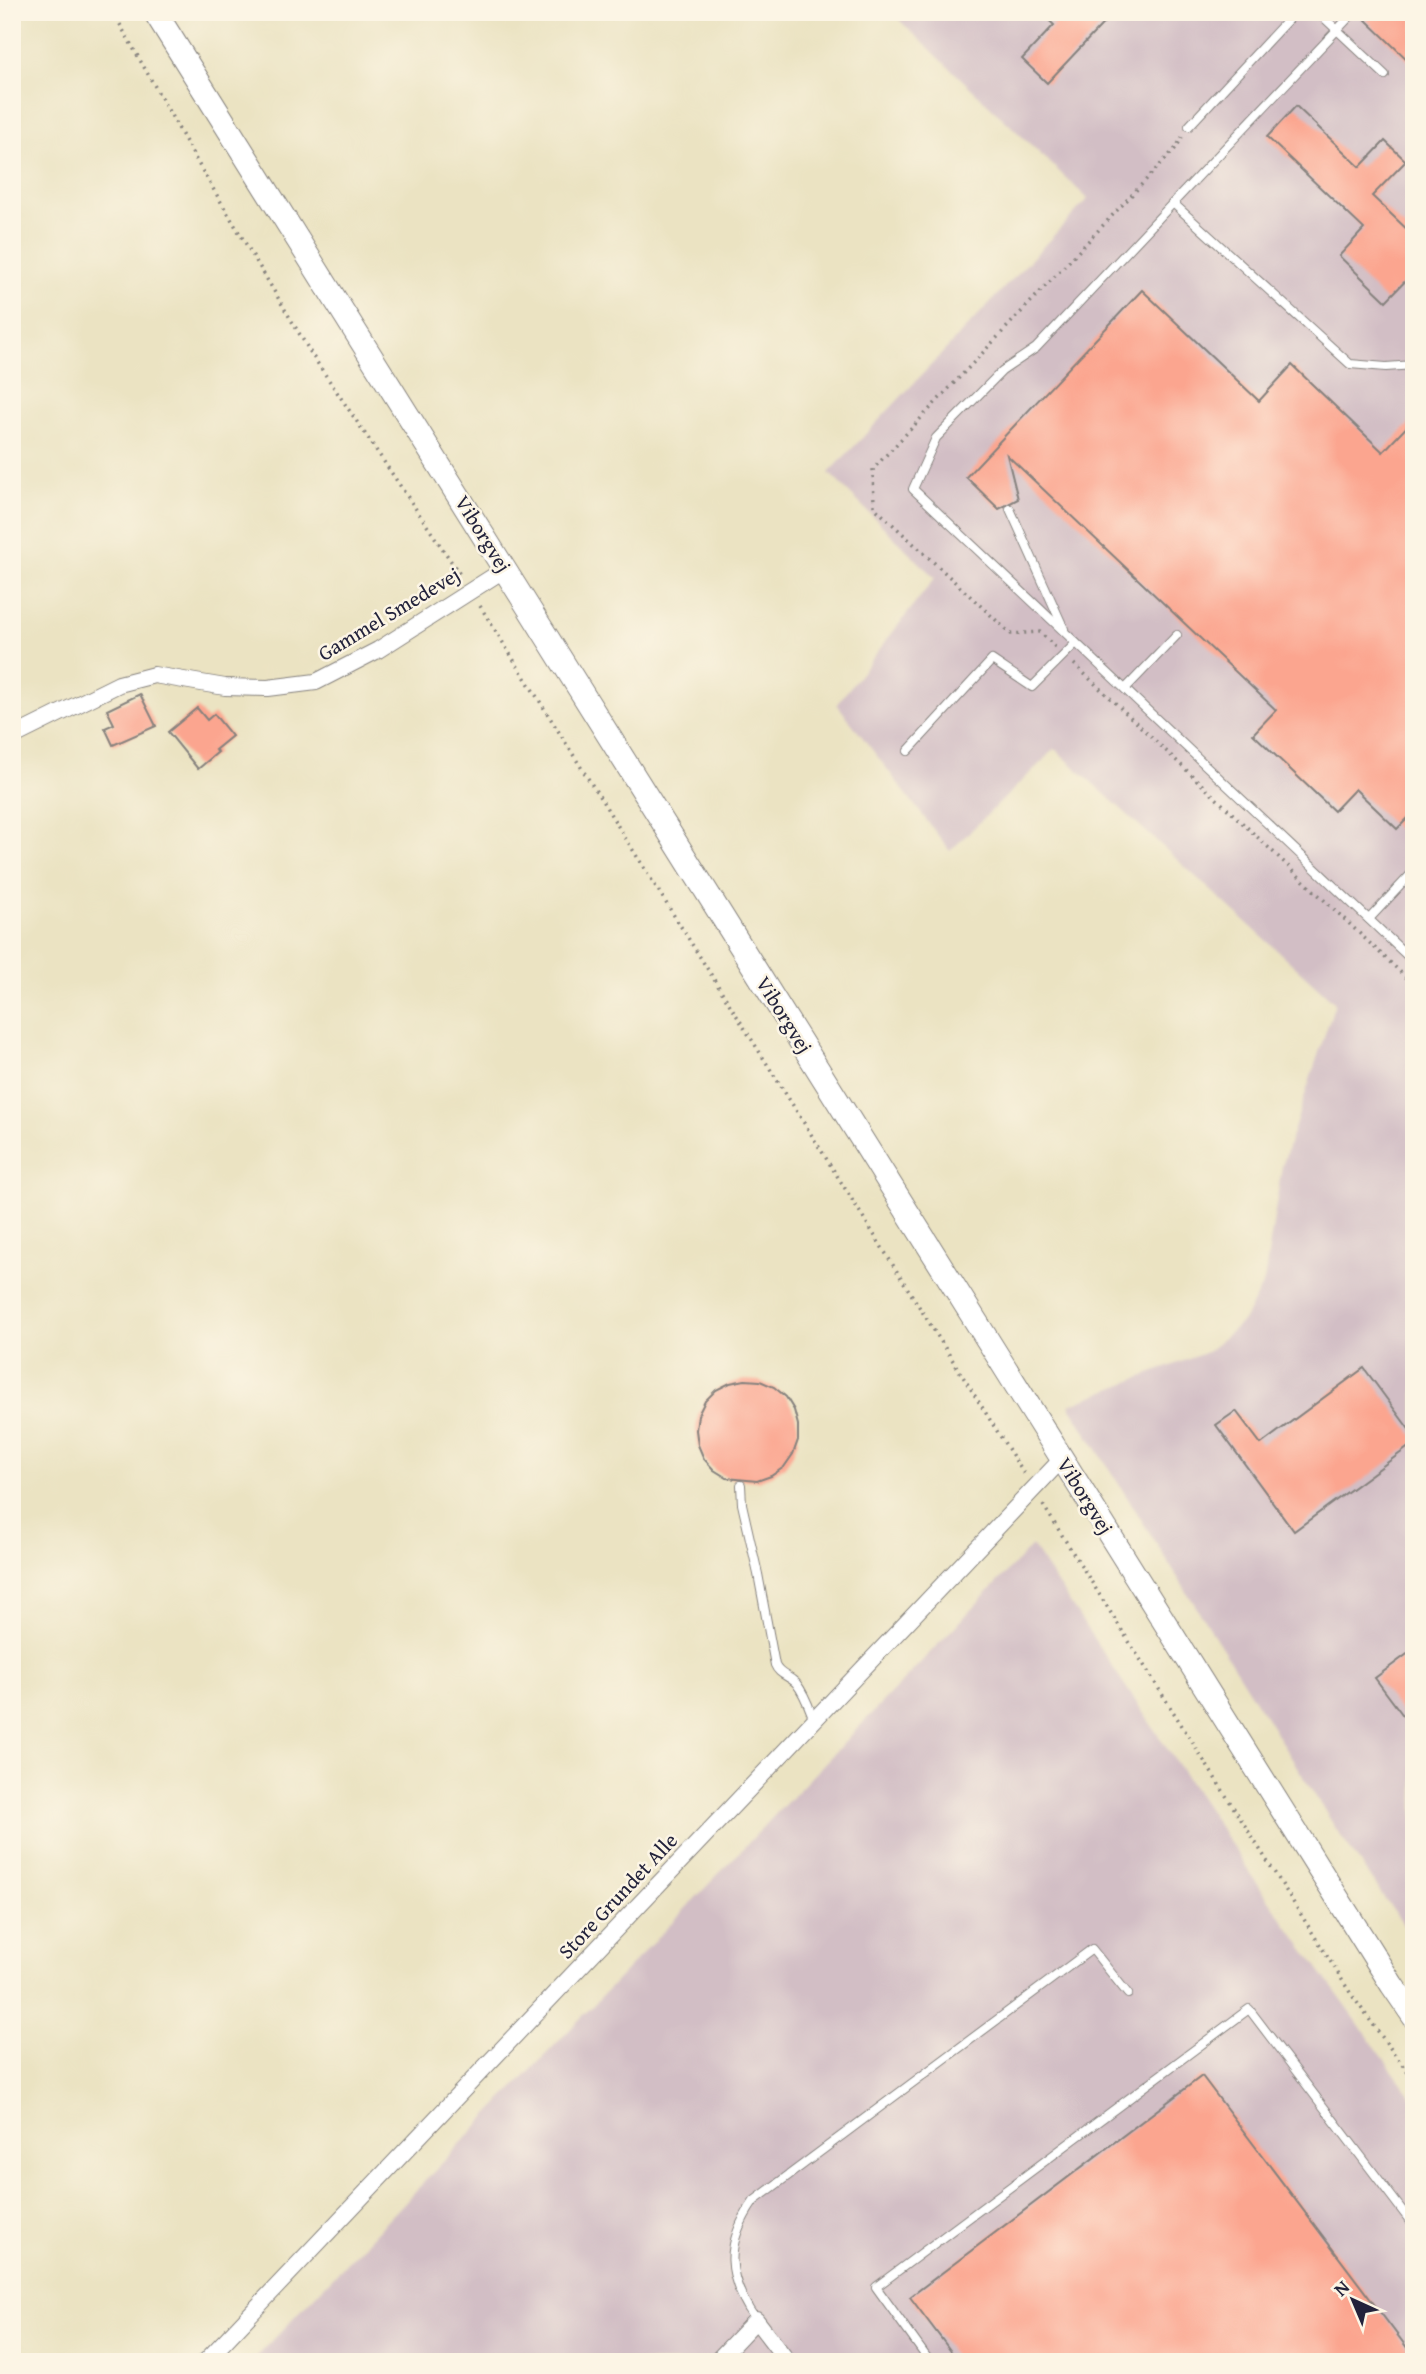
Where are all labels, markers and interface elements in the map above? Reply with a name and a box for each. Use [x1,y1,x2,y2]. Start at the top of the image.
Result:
street label: Viborgvej [448,489,519,578]
street label: Gammel Smedevej [312,559,466,668]
street label: Viborgvej [749,970,820,1059]
street label: Viborgvej [1050,1451,1121,1540]
street label: Store Grundet Alle [551,1825,685,1966]
north arrow [1318,2266,1388,2336]
text: N [1327,2273,1356,2302]

